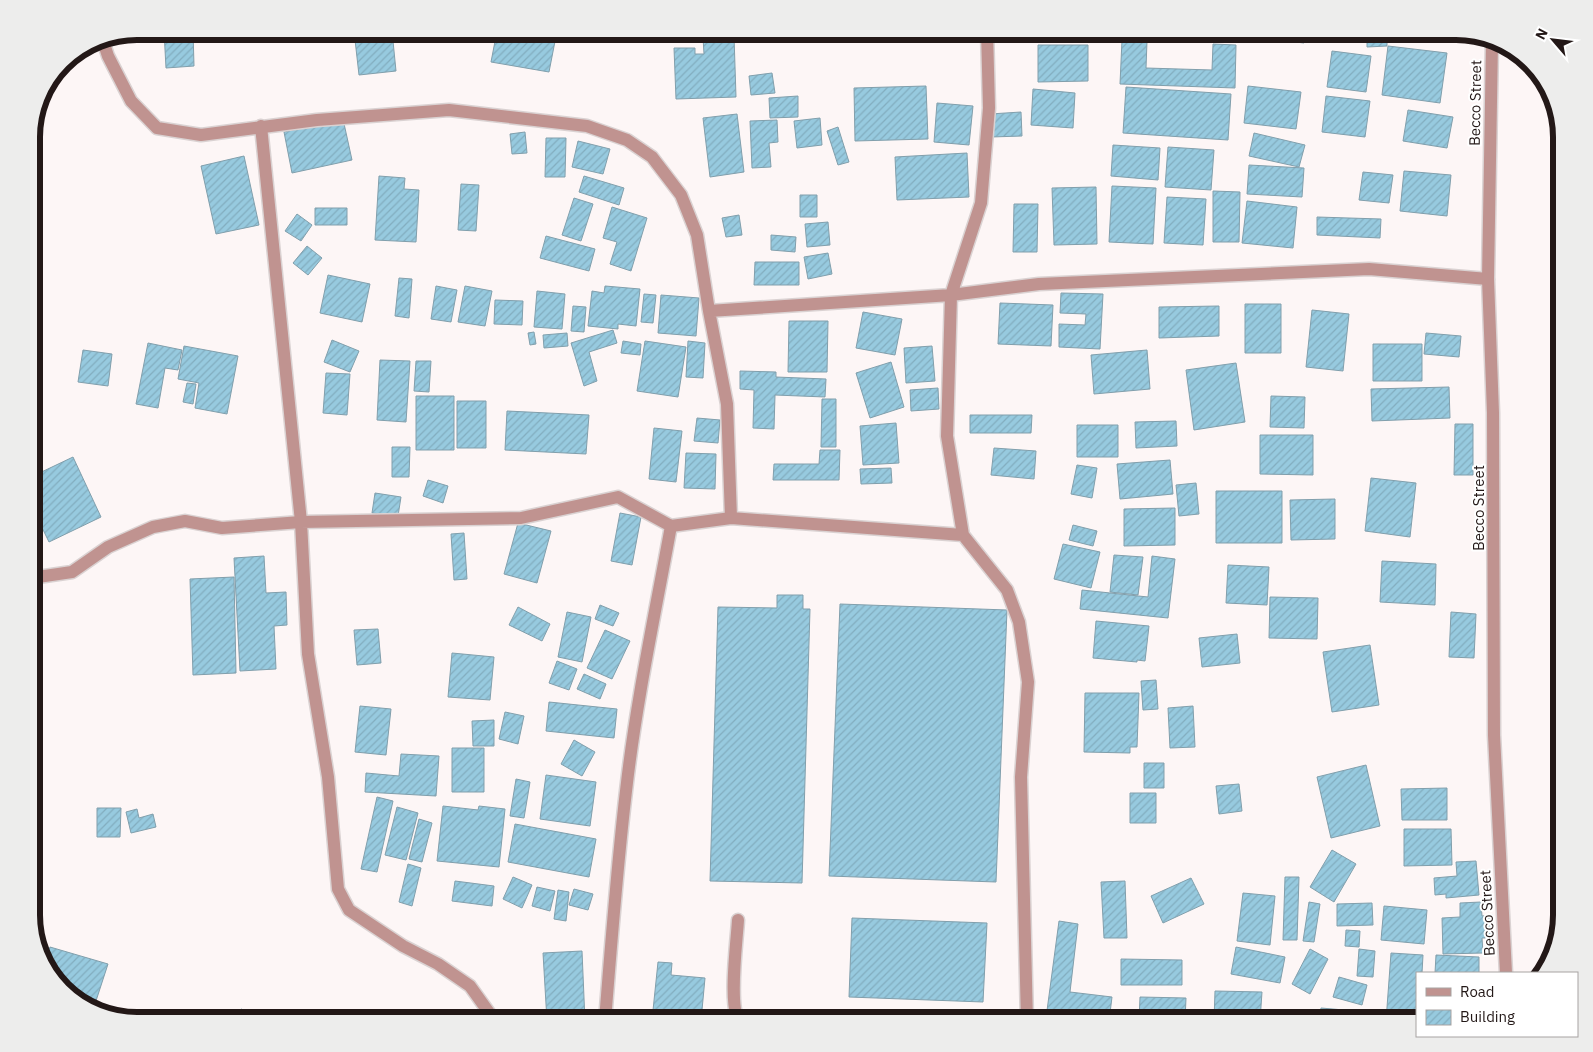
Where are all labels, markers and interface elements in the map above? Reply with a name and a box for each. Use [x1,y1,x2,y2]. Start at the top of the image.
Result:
north arrow [1528,15,1578,65]
text: N [1531,25,1552,43]
street label: Becco Street [1465,60,1485,146]
street label: Becco Street [1469,465,1488,551]
street label: Becco Street [1475,870,1499,956]
legend [1416,972,1578,1037]
text: Road [1460,982,1495,1001]
text: Building [1460,1007,1515,1026]

